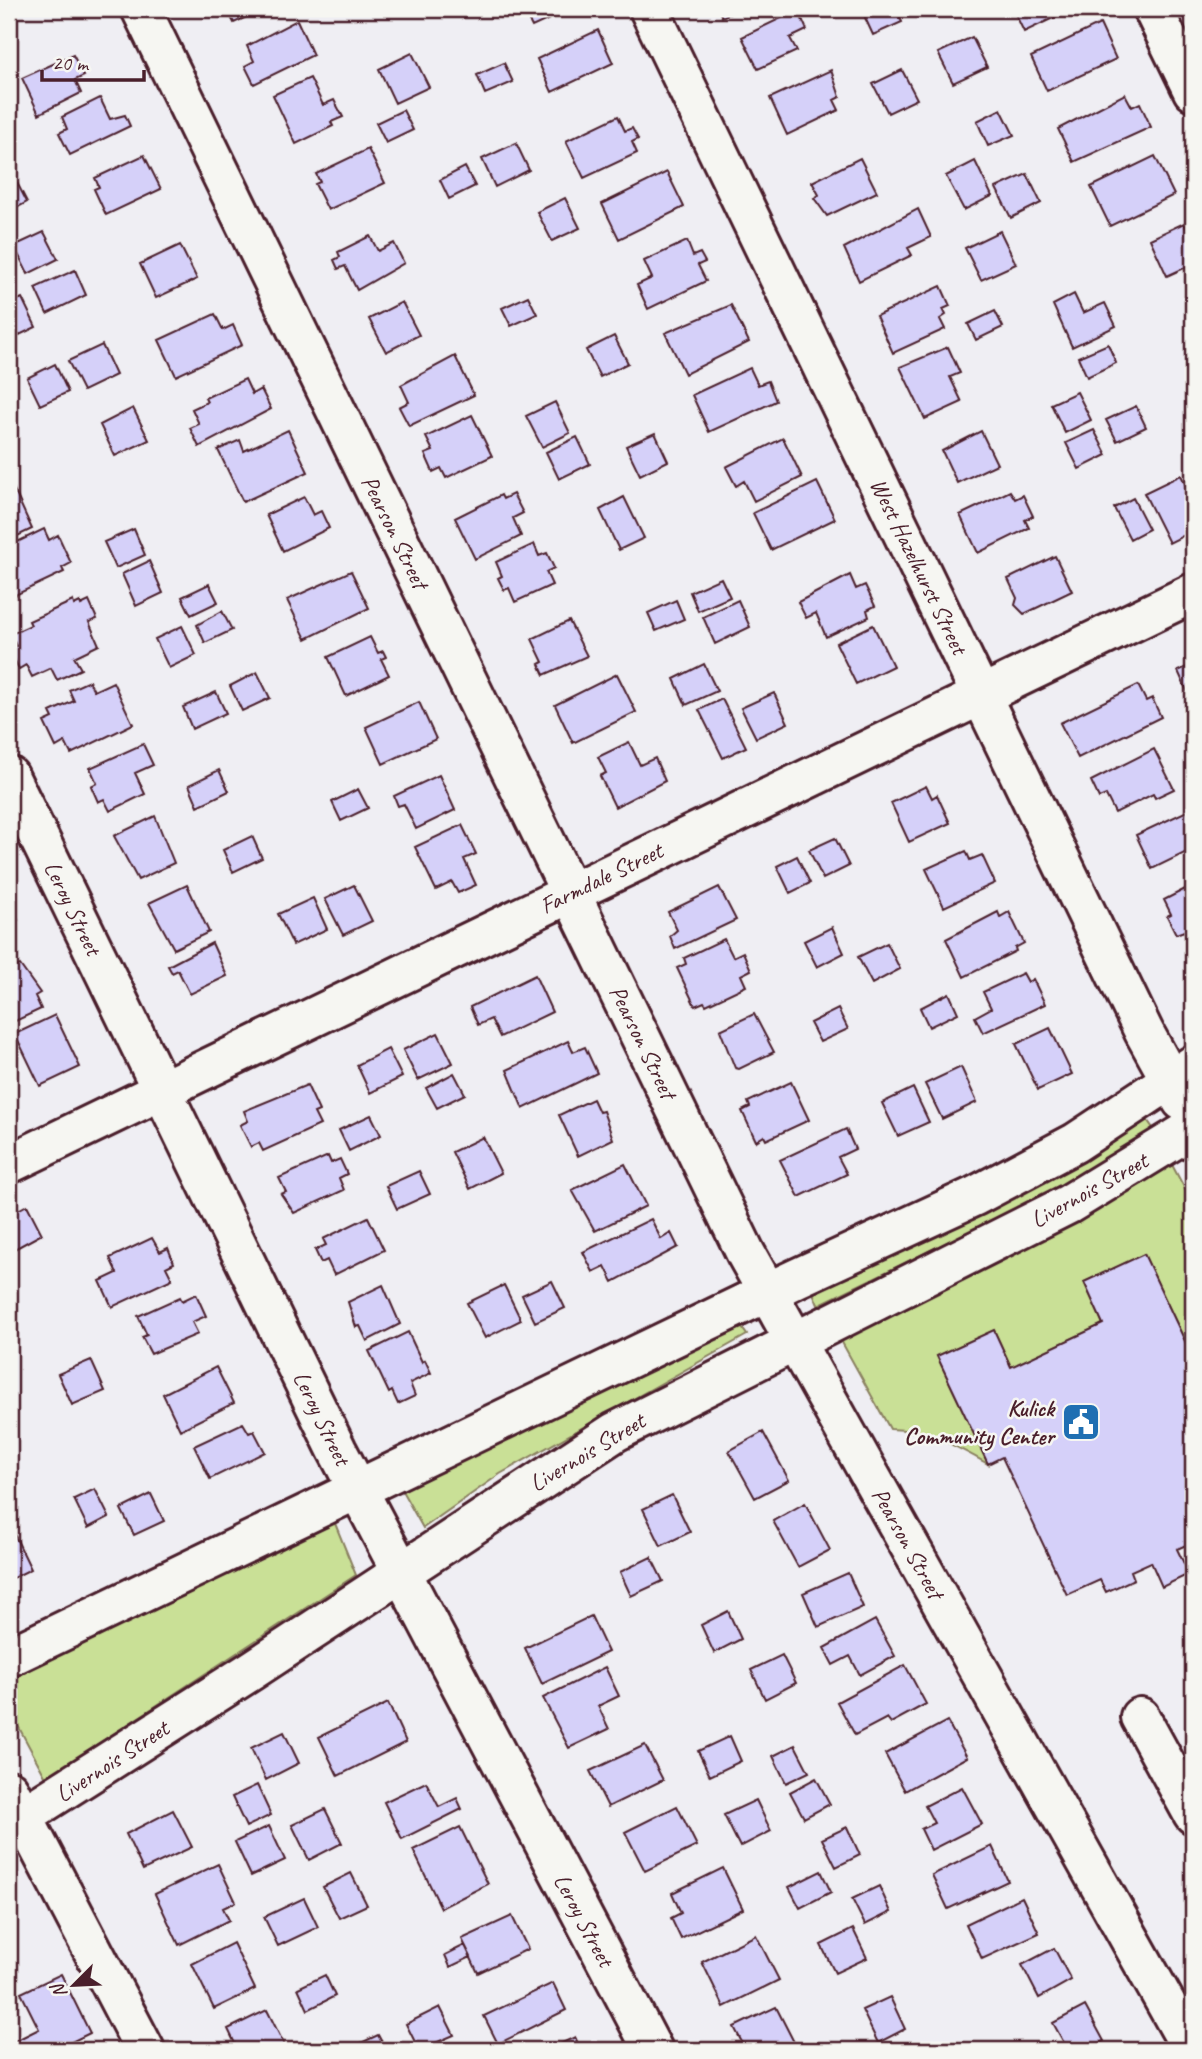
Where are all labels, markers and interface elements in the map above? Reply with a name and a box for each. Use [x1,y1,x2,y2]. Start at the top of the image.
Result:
scale bar [42,38,144,82]
text: 20 m [52,50,90,76]
street label: Pearson Street [355,470,437,596]
street label: West Hazelhurst Street [863,473,975,661]
street label: Farmdale Street [535,835,669,921]
street label: Leroy Street [37,856,110,962]
street label: Pearson Street [603,980,685,1106]
street label: Livernois Street [1025,1145,1155,1234]
street label: Leroy Street [286,1366,359,1472]
place label: Kulick Community Center [904,1393,1056,1451]
public building icon: Kulick Community Center [1060,1401,1102,1443]
street label: Livernois Street [524,1405,652,1498]
street label: Pearson Street [865,1482,952,1606]
street label: Livernois Street [50,1712,176,1809]
street label: Leroy Street [547,1868,622,1973]
north arrow [38,1951,108,2021]
text: N [45,1978,73,2002]

